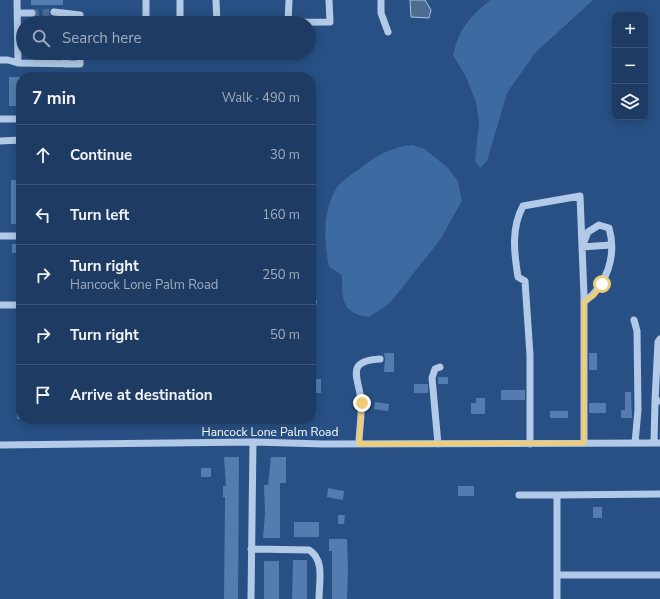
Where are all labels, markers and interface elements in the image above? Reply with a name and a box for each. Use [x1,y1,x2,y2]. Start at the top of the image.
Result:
map controls [612,12,648,120]
button: + [612,12,648,48]
search box [16,16,316,60]
icon: search [30,27,52,49]
text: Search here [62,28,142,48]
button: − [612,48,648,84]
button: layers [612,84,648,120]
text: 7 min [32,87,76,110]
text: Walk · 490 m [222,89,300,107]
icon: ahead [32,144,54,166]
text: Continue [70,145,132,165]
text: 30 m [270,146,300,164]
icon: left [32,204,54,226]
text: Turn left [70,205,129,225]
text: 160 m [262,206,300,224]
text: Turn right [70,256,139,276]
icon: right [32,264,54,286]
text: 250 m [262,266,300,284]
route start [593,275,611,293]
text: Hancock Lone Palm Road [70,276,218,294]
icon: right [32,324,54,346]
text: Turn right [70,325,139,345]
text: 50 m [270,326,300,344]
icon: arrive [32,384,54,406]
text: Arrive at destination [70,385,213,405]
route end [353,394,371,412]
street label: Hancock Lone Palm Road [202,424,338,440]

